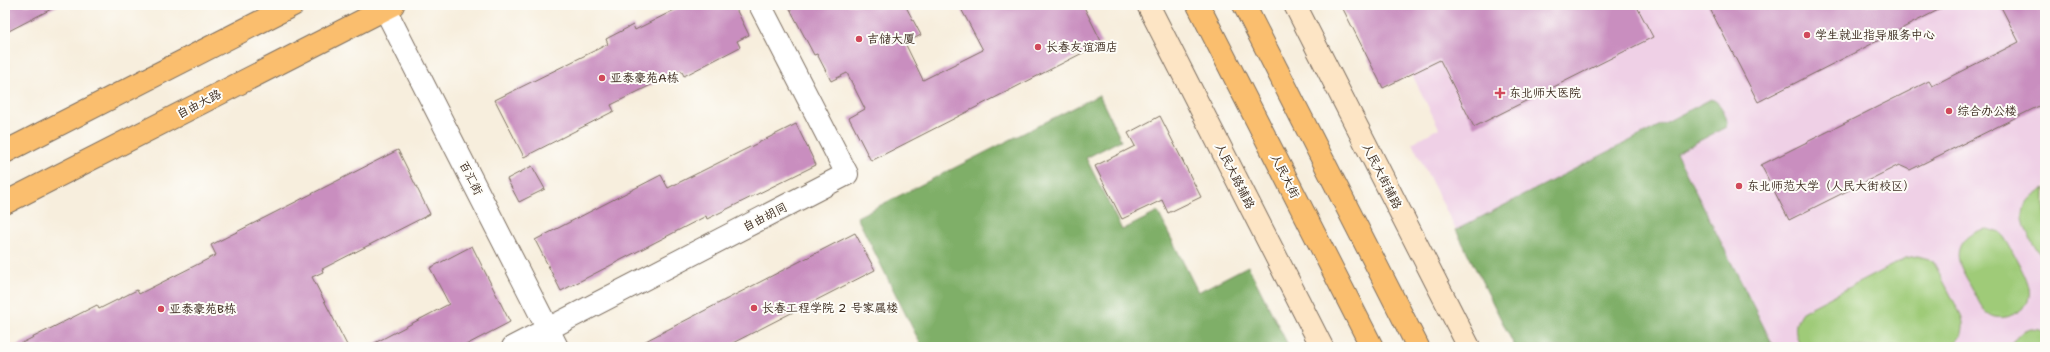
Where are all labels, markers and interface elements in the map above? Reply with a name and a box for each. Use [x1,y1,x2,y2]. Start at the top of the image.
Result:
place label: 学生就业指导服务中心 [1815,27,1935,43]
marker: 学生就业指导服务中心 [1802,30,1812,40]
place label: 吉储大厦 [867,31,915,47]
marker: 吉储大厦 [854,34,864,44]
place label: 长春友谊酒店 [1046,39,1118,55]
marker: 长春友谊酒店 [1033,42,1043,52]
place label: 亚泰豪苑A栋 [610,70,679,86]
marker: 亚泰豪苑A栋 [597,73,607,83]
place label: 东北师大医院 [1509,85,1581,101]
street label: 自由大路 [174,86,224,122]
marker: 东北师大医院 [1494,87,1506,99]
place label: 综合办公楼 [1957,103,2017,119]
marker: 综合办公楼 [1944,106,1954,116]
street label: 人民大路辅路 [1212,140,1258,212]
street label: 人民大街辅路 [1359,140,1405,212]
street label: 人民大街 [1267,151,1303,201]
street label: 百汇街 [456,158,486,198]
place label: 东北师范大学（人民大街校区） [1747,178,1915,194]
marker: 东北师范大学（人民大街校区） [1734,181,1744,191]
street label: 自由胡同 [740,199,790,235]
place label: 长春工程学院 2 号家属楼 [762,300,899,316]
place label: 亚泰豪苑B栋 [169,301,236,317]
marker: 长春工程学院 2 号家属楼 [749,303,759,313]
marker: 亚泰豪苑B栋 [156,304,166,314]

